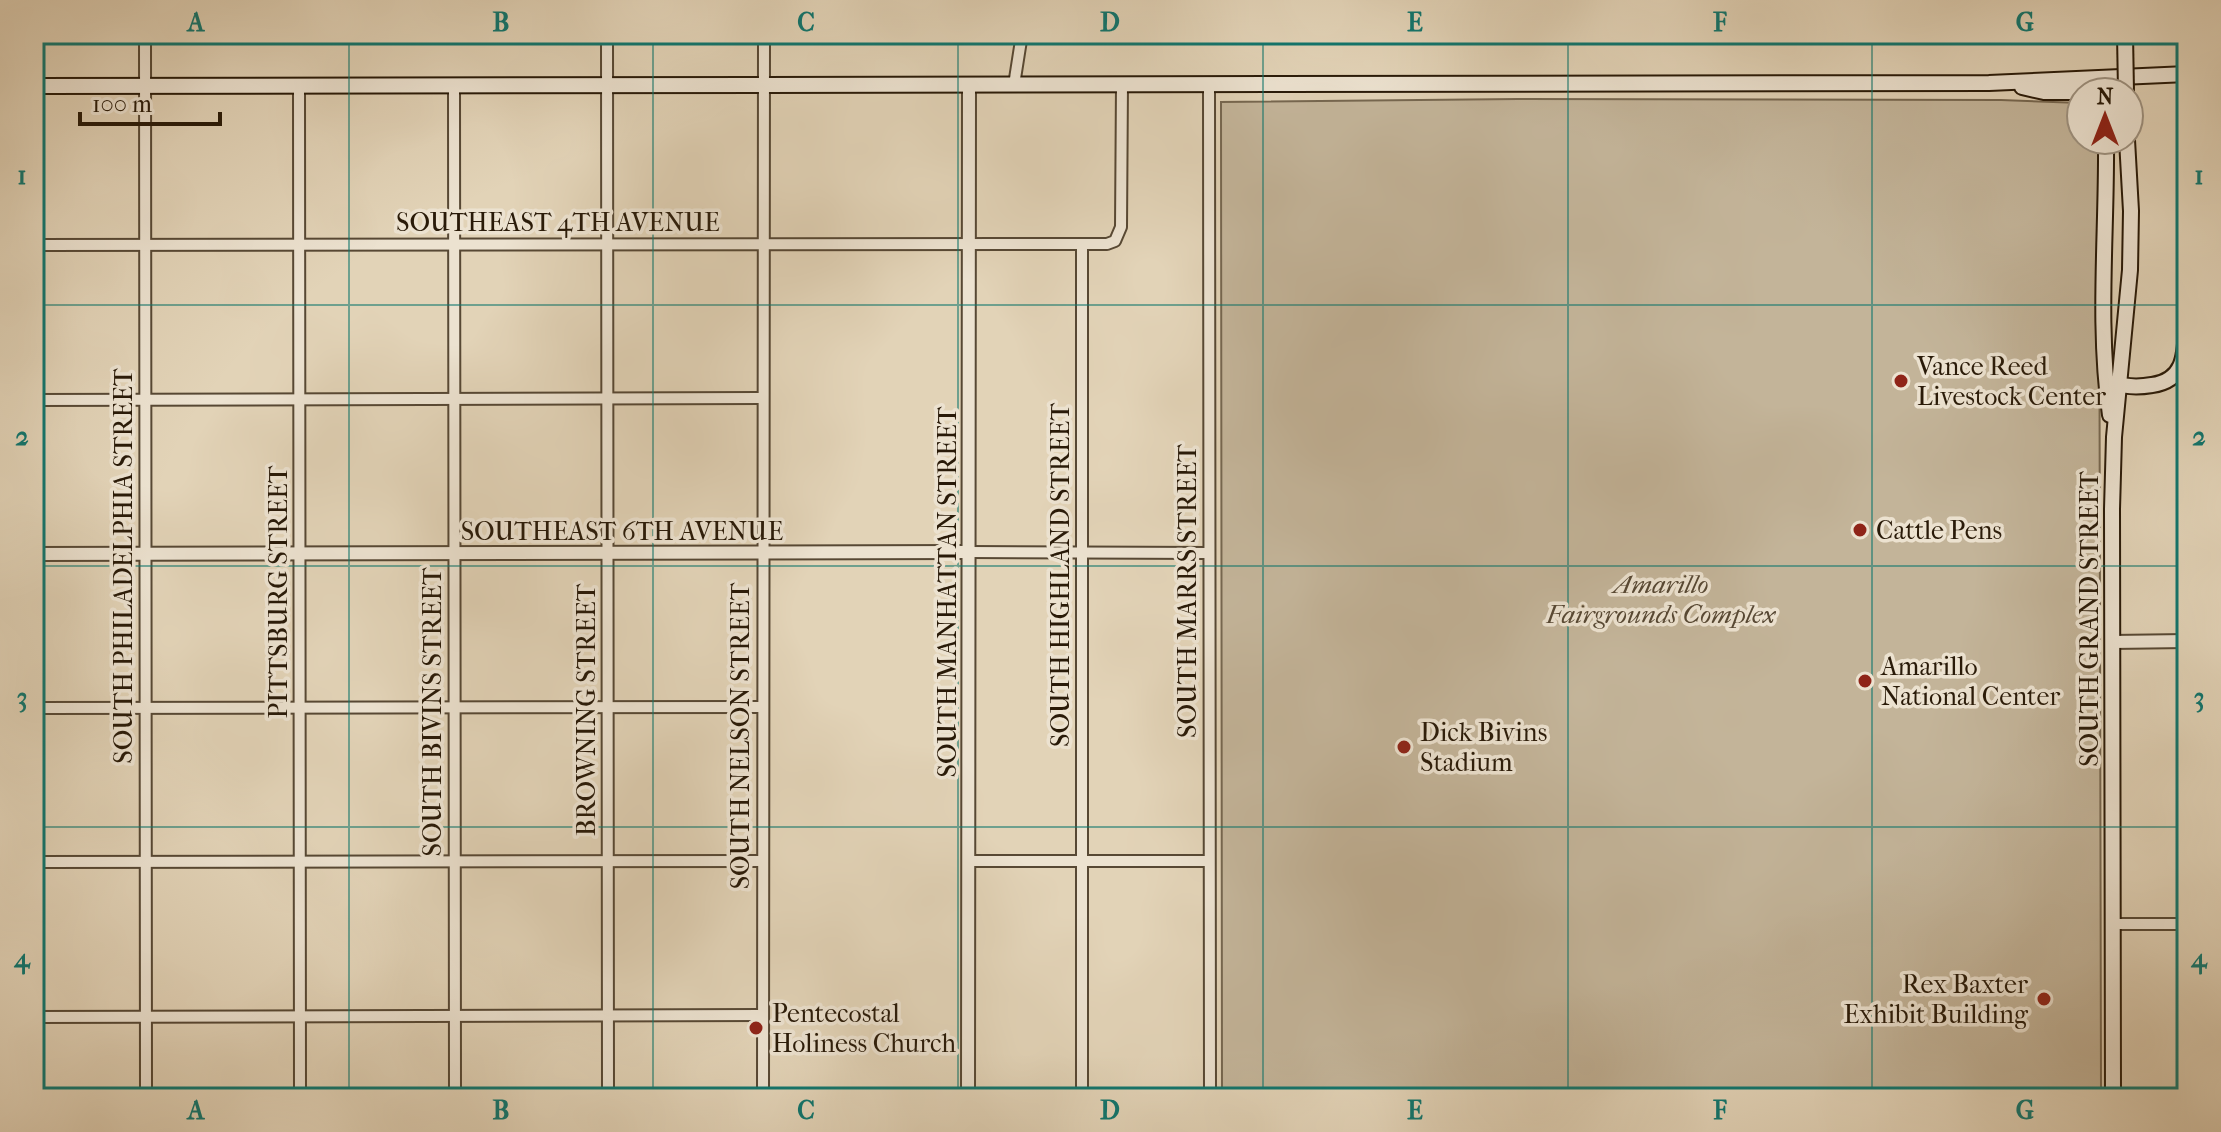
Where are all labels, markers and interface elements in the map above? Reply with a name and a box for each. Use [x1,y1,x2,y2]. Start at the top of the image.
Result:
text: A [186,7,206,38]
text: B [493,7,510,38]
text: C [797,7,815,38]
text: D [1100,7,1120,38]
text: E [1407,7,1423,38]
text: F [1712,7,1727,38]
text: G [2016,7,2034,38]
scale bar [80,76,220,126]
north arrow [2065,76,2145,156]
text: N [2097,84,2114,110]
text: 100 m [92,90,152,118]
text: 1 [17,160,27,191]
text: 1 [2194,160,2204,191]
street label: SOUTHEAST 4TH AVENUE [396,207,720,238]
place label: Vance Reed Livestock Center [1916,351,2106,412]
street label: SOUTH PHILADELPHIA STREET [108,368,139,764]
marker: Vance Reed Livestock Center [1892,372,1910,390]
street label: SOUTH HIGHLAND STREET [1045,403,1076,747]
street label: SOUTH MANHATTAN STREET [932,406,963,777]
text: 2 [15,421,29,452]
text: 2 [2192,421,2206,452]
street label: SOUTH MARRS STREET [1172,444,1203,738]
street label: PITTSBURG STREET [263,465,294,718]
street label: SOUTH GRAND STREET [2074,471,2105,767]
place label: Cattle Pens [1876,515,2002,546]
street label: SOUTHEAST 6TH AVENUE [461,516,783,547]
marker: Cattle Pens [1851,521,1869,539]
street label: SOUTH BIVINS STREET [417,567,448,857]
park label: Amarillo Fairgrounds Complex [1545,569,1777,630]
street label: SOUTH NELSON STREET [725,582,756,889]
street label: BROWNING STREET [571,583,602,836]
place label: Amarillo National Center [1880,651,2060,712]
marker: Amarillo National Center [1856,672,1874,690]
text: 3 [17,682,27,713]
text: 3 [2194,682,2204,713]
place label: Dick Bivins Stadium [1420,717,1547,778]
marker: Dick Bivins Stadium [1395,738,1413,756]
text: 4 [13,943,31,975]
text: 4 [2190,943,2208,975]
place label: Rex Baxter Exhibit Building [1843,969,2029,1030]
marker: Rex Baxter Exhibit Building [2035,990,2053,1008]
place label: Pentecostal Holiness Church [772,998,956,1059]
marker: Pentecostal Holiness Church [747,1019,765,1037]
text: A [186,1095,206,1126]
text: B [493,1095,510,1126]
text: C [797,1095,815,1126]
text: D [1100,1095,1120,1126]
text: E [1407,1095,1423,1126]
text: F [1712,1095,1727,1126]
text: G [2016,1095,2034,1126]

